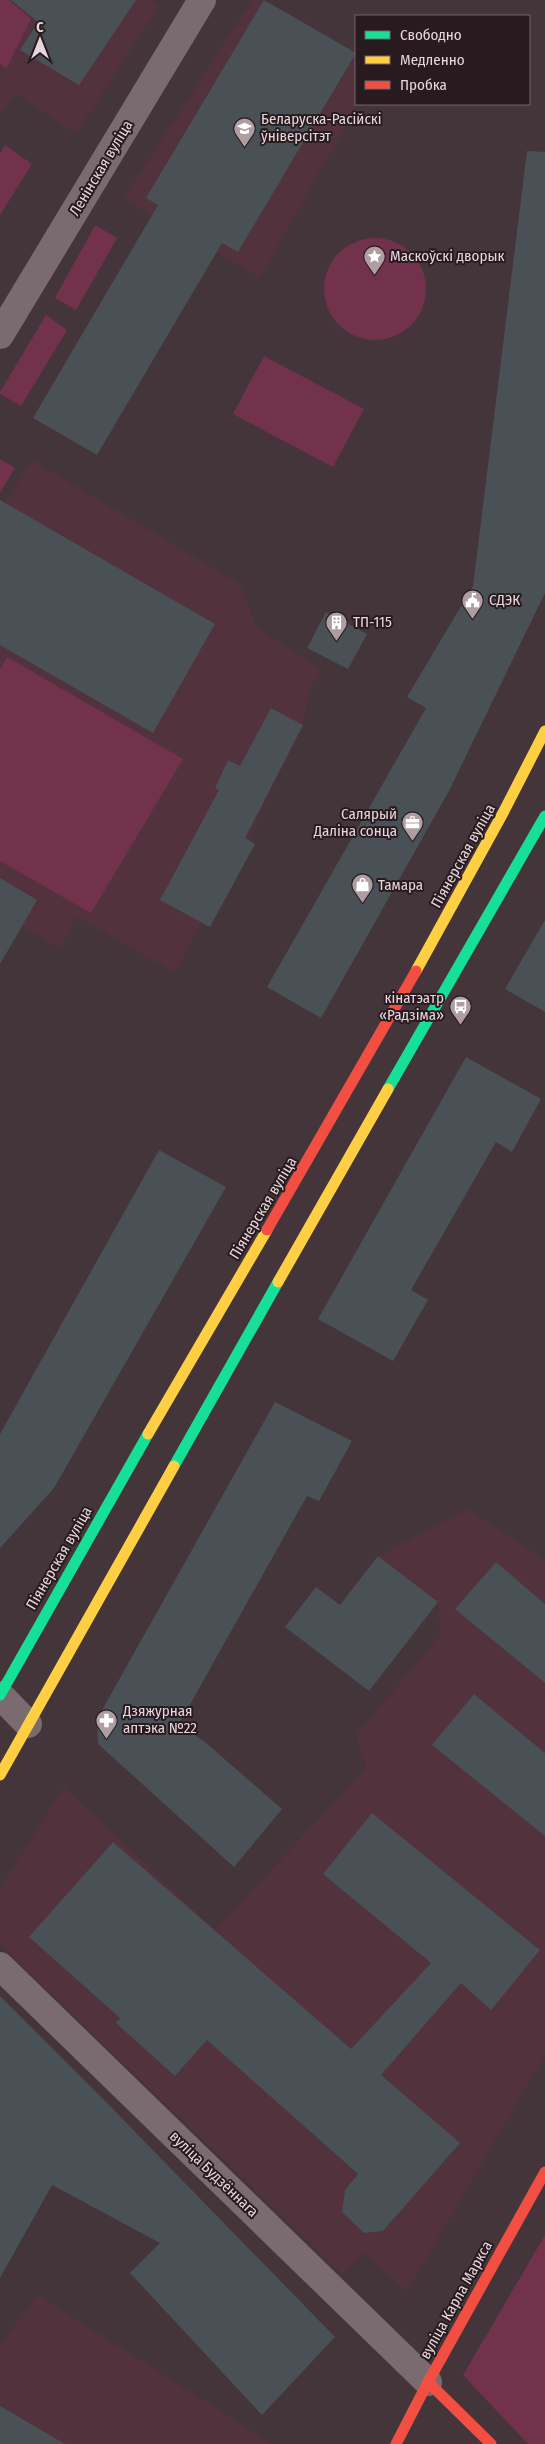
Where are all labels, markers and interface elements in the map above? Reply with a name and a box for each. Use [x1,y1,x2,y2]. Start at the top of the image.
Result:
north arrow [15,15,65,65]
legend [355,15,530,105]
text: С [36,19,44,36]
text: Свободно [400,26,462,44]
text: Медленно [400,51,465,69]
text: Пробка [400,76,447,94]
place label: Беларуска-Расійскі ўніверсітэт [261,110,382,145]
school or university icon: Беларуска-Расійскі ўніверсітэт [233,116,257,147]
street label: Ленінская вуліца [65,117,137,219]
place icon: Маскоўскі дворык [362,244,386,275]
place label: Маскоўскі дворык [390,247,504,265]
public building icon: СДЭК [461,588,485,619]
place label: СДЭК [489,591,520,609]
building icon: ТП-115 [325,610,349,641]
place label: ТП-115 [353,613,392,631]
street label: Піянерская вуліца [427,801,499,911]
place label: Салярый Даліна сонца [313,805,397,840]
office icon: Салярый Даліна сонца [401,811,425,842]
shop icon: Тамара [350,873,374,904]
place label: Тамара [378,876,423,894]
place label: кінатэатр «Радзіма» [379,989,444,1024]
bus stop icon: кінатэатр «Радзіма» [448,995,472,1026]
street label: Піянерская вуліца [225,1154,301,1262]
street label: Піянерская вуліца [22,1503,96,1613]
place label: Дзяжурная аптэка №22 [122,1702,197,1737]
pharmacy icon: Дзяжурная аптэка №22 [95,1708,119,1739]
street label: вуліца Будзённага [166,2127,262,2221]
street label: вуліца Карла Маркса [416,2238,496,2362]

